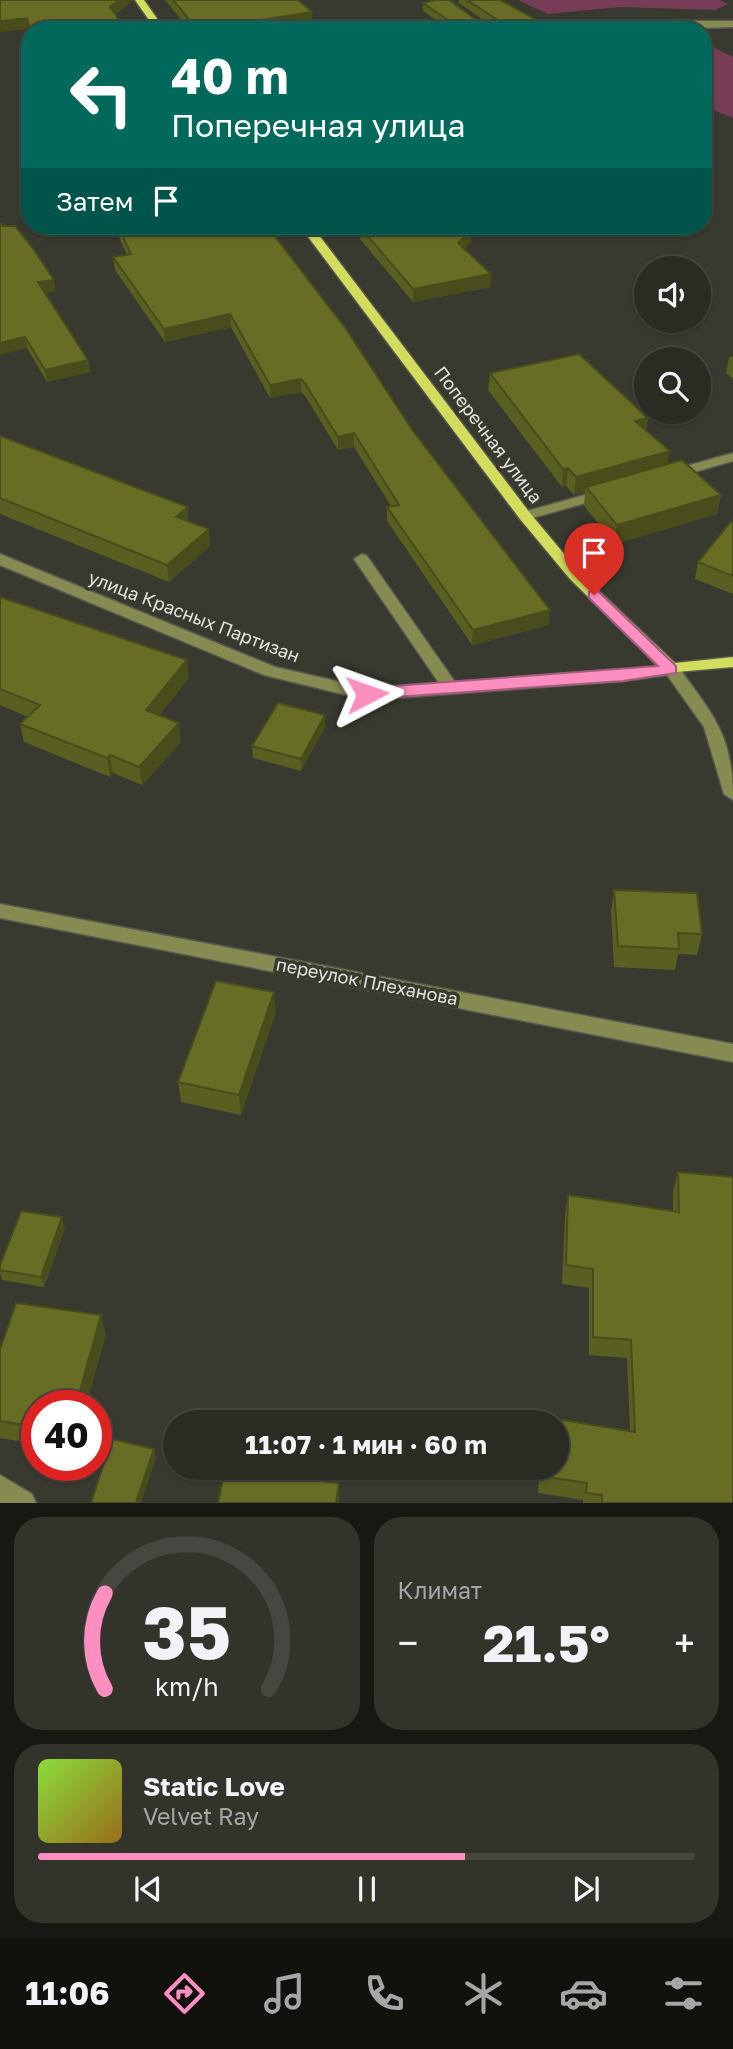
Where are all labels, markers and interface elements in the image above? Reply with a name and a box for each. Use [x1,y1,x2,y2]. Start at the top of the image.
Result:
text: 40 m [171,46,289,105]
icon: left [56,49,147,140]
text: Поперечная улица [171,106,466,144]
icon: arrive [147,182,185,220]
text: Затем [56,186,133,217]
map controls [634,256,711,424]
button: sound [634,256,711,333]
button: search [634,347,711,424]
street label: Поперечная улица [430,362,547,507]
pin [564,523,624,595]
icon: arrive [575,534,613,572]
street label: улица Красных Партизан [86,566,303,667]
position arrow [330,657,404,731]
street label: переулок Плеханова [275,953,460,1009]
speed limit sign: 40 [21,1390,112,1481]
text: 11:07 · 1 мин · 60 m [245,1429,487,1460]
text: Климат [398,1576,482,1604]
text: 35 [142,1589,231,1676]
text: 21.5° [483,1611,610,1673]
text: − [398,1620,418,1665]
text: + [674,1620,695,1665]
text: km/h [155,1671,219,1702]
text: Static Love [143,1771,285,1802]
text: Velvet Ray [143,1802,259,1830]
icon: previous [129,1870,167,1908]
icon: pause [348,1870,386,1908]
icon: next [567,1870,605,1908]
icon: directions [160,1969,209,2018]
icon: music [260,1969,309,2018]
icon: phone [360,1969,409,2018]
icon: climate [459,1969,508,2018]
icon: car [559,1969,608,2018]
icon: filters [659,1969,708,2018]
text: 11:06 [25,1974,110,2012]

